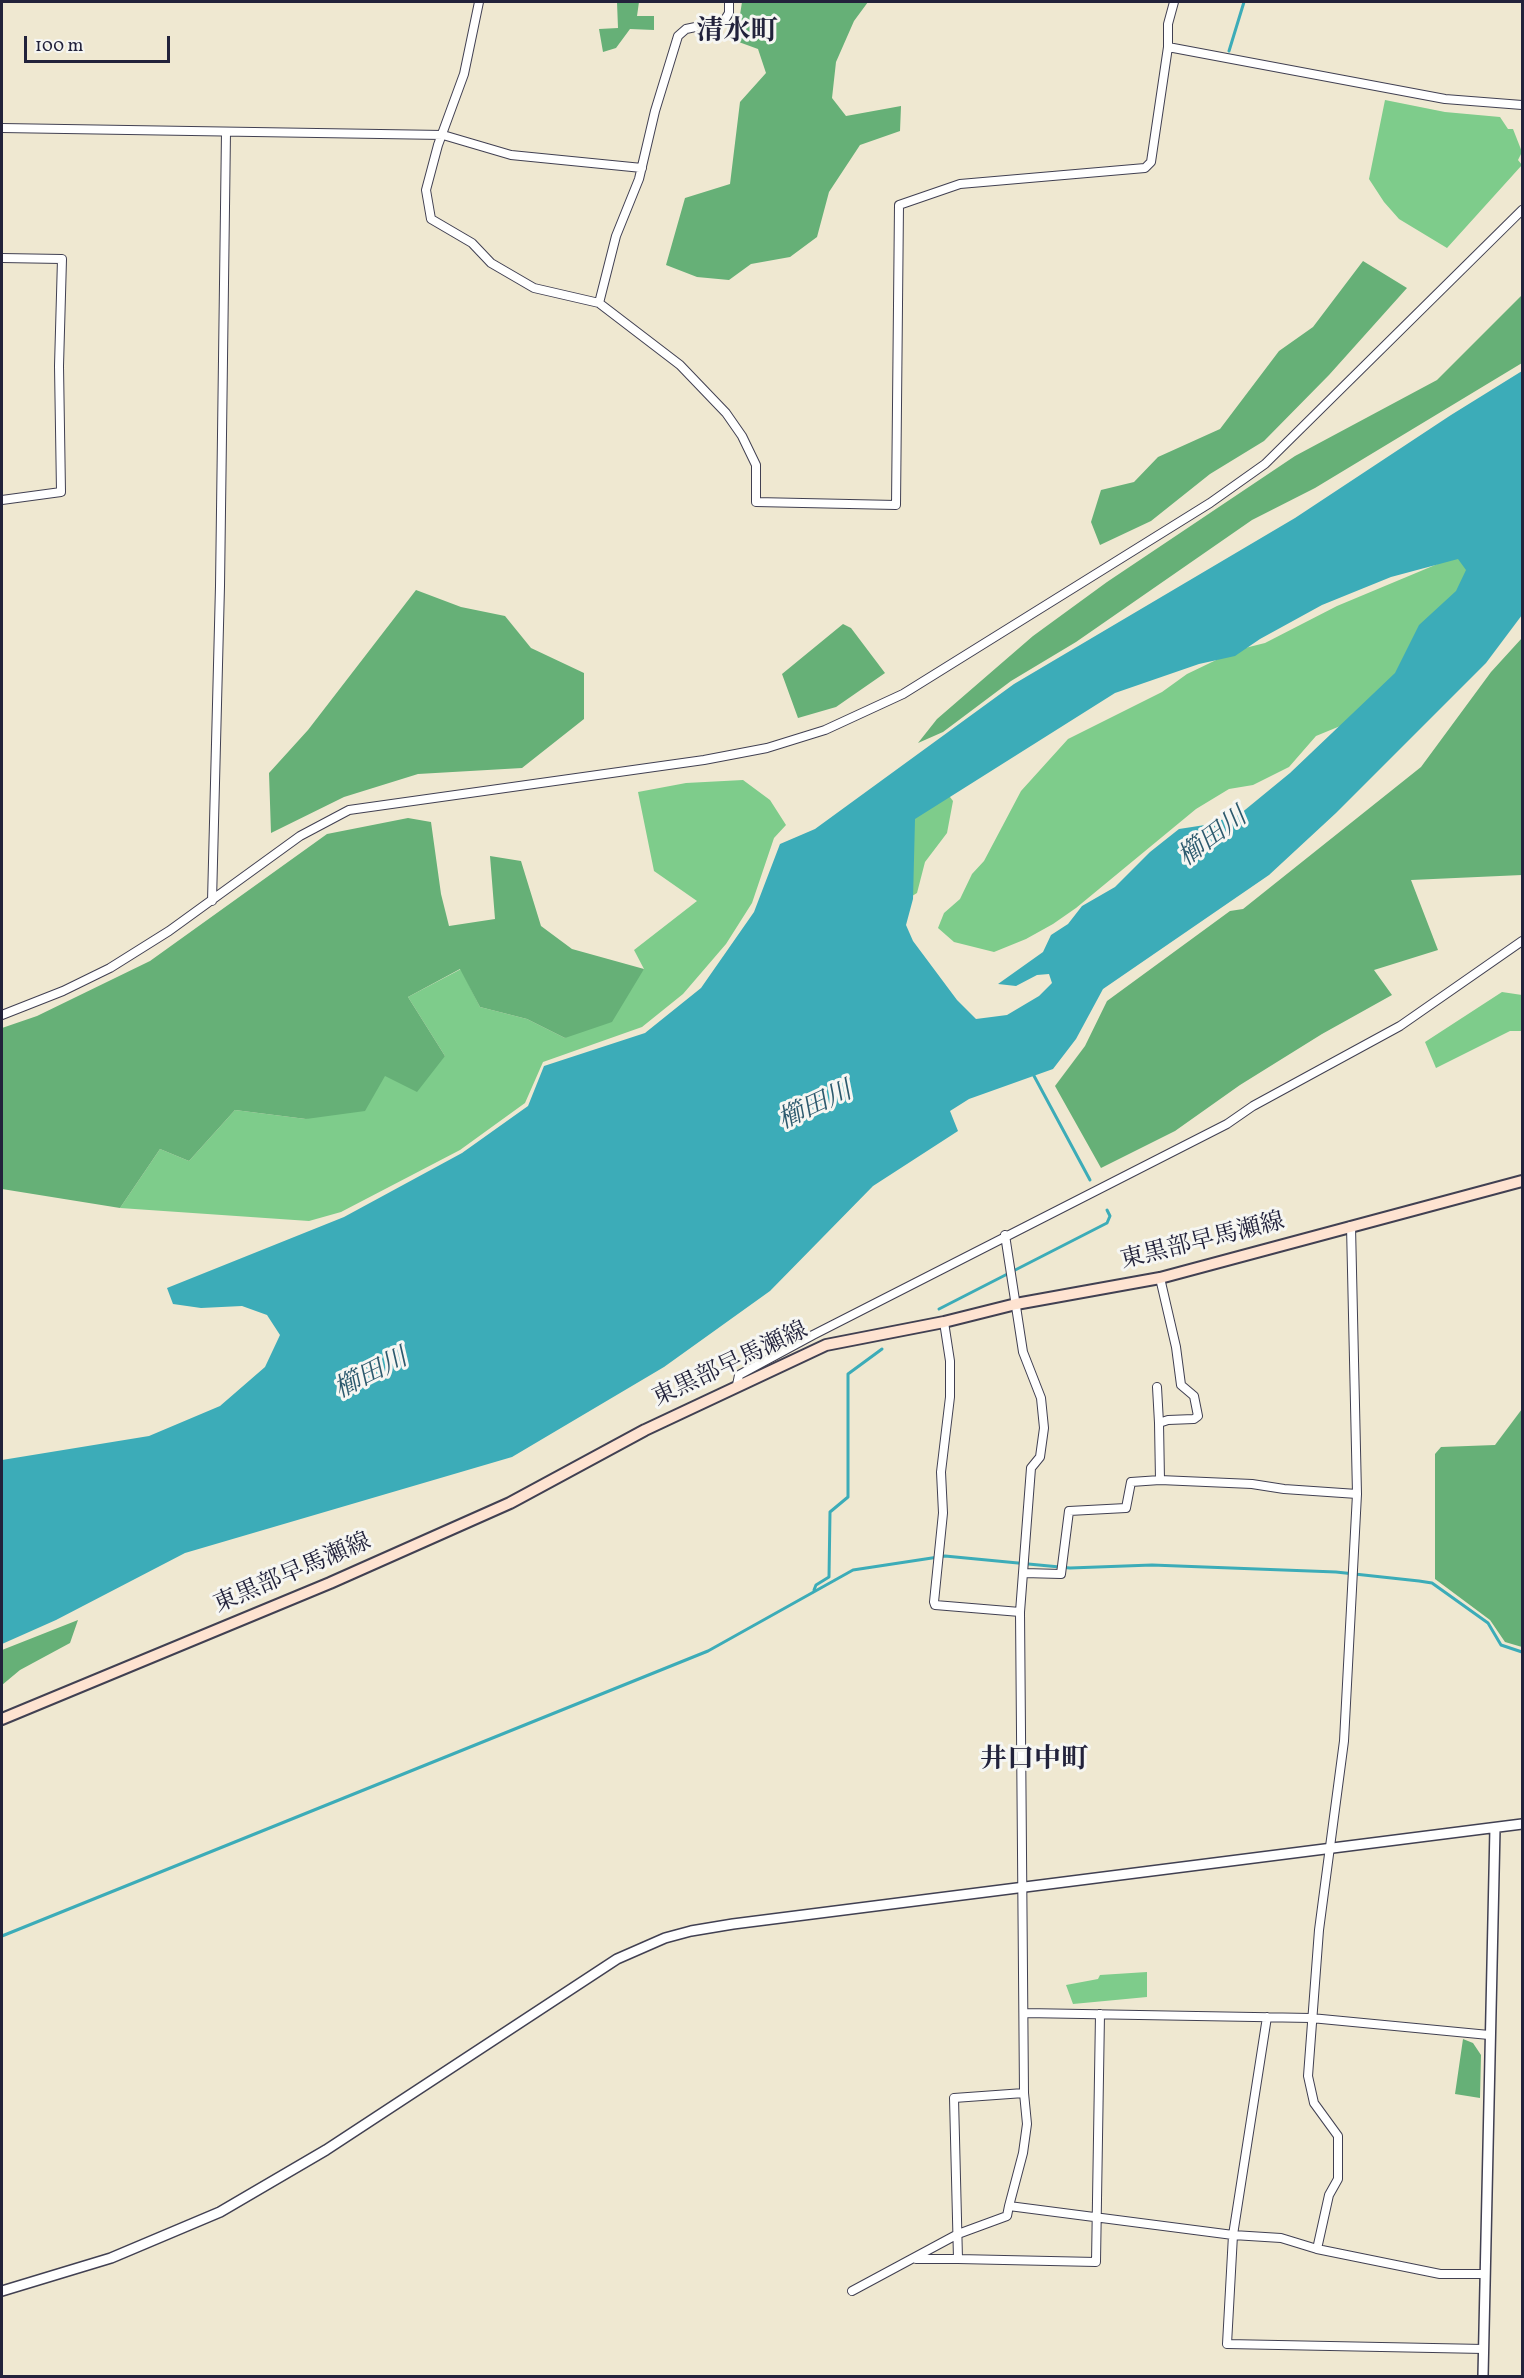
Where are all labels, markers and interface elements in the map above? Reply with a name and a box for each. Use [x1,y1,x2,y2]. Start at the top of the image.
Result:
district label: 清水町 [697,18,777,50]
scale bar [27,24,172,62]
text: 100 m [35,34,84,59]
water label: 櫛田川 [1173,803,1255,875]
water label: 櫛田川 [774,1077,858,1139]
street label: 東黒部早馬瀬線 [1118,1209,1288,1277]
street label: 東黒部早馬瀬線 [649,1317,813,1415]
water label: 櫛田川 [330,1344,414,1408]
street label: 東黒部早馬瀬線 [210,1529,376,1621]
district label: 井口中町 [980,1746,1088,1778]

